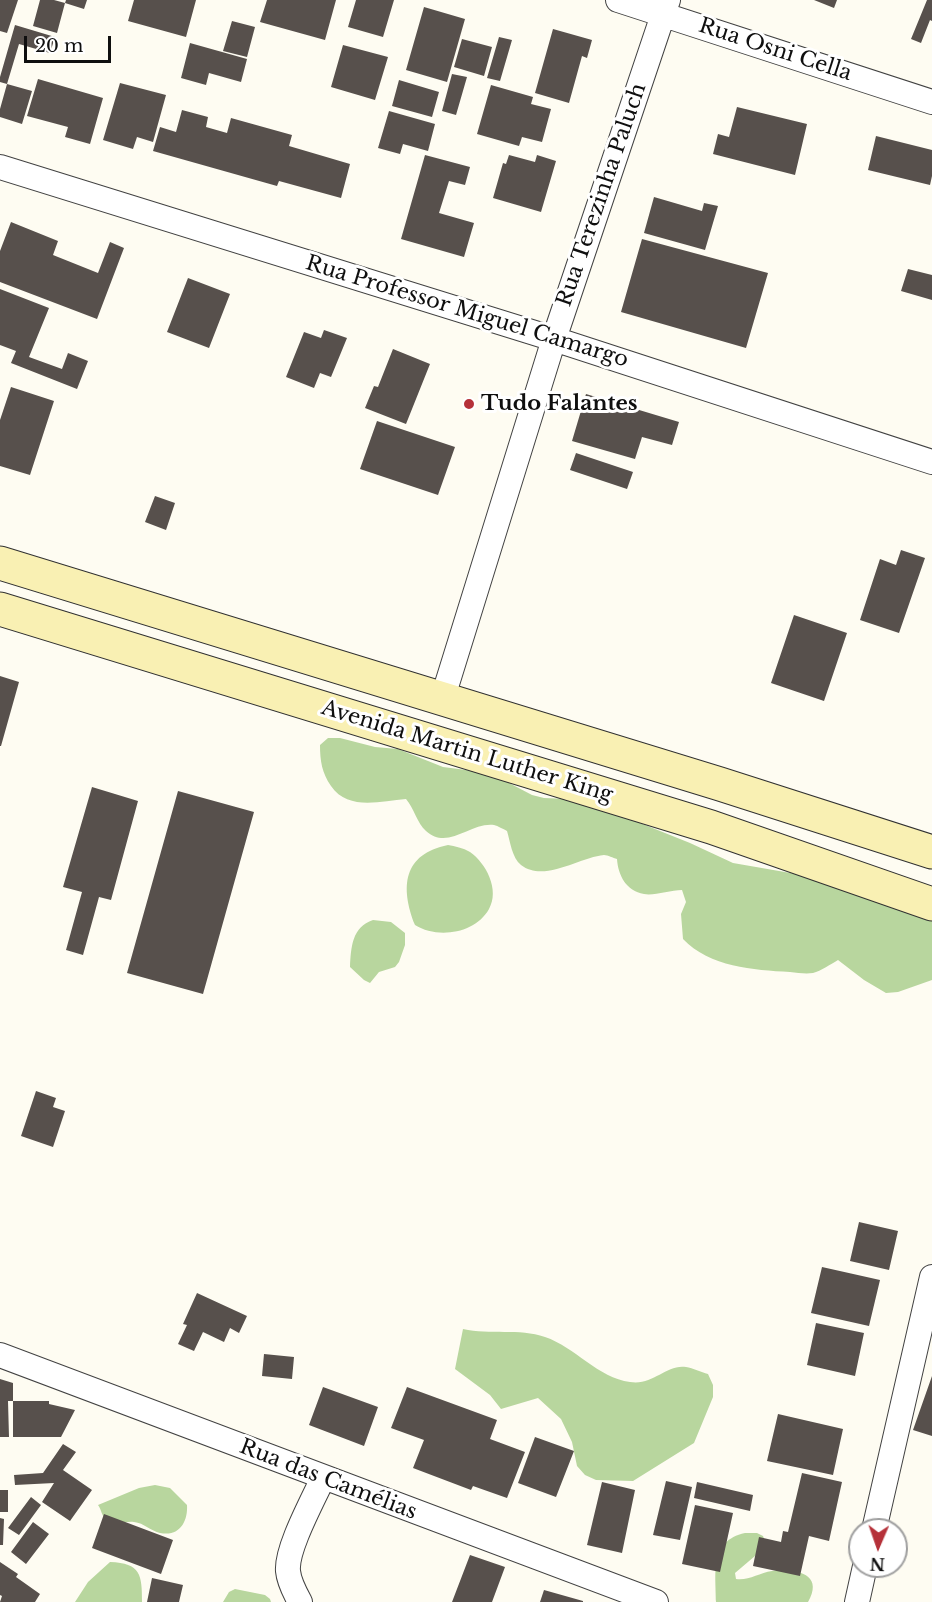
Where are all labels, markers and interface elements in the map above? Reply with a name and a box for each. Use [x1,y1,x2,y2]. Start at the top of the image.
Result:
street label: Rua Osni Cella [695,13,855,87]
scale bar [27,24,114,62]
text: 20 m [35,35,83,57]
street label: Rua Terezinha Paluch [552,80,652,310]
street label: Rua Professor Miguel Camargo [303,251,631,373]
place label: Tudo Falantes [481,391,638,417]
marker: Tudo Falantes [462,397,476,411]
street label: Avenida Martin Luther King [318,696,616,808]
street label: Rua das Camélias [236,1435,420,1525]
north arrow [848,1518,908,1578]
text: N [870,1554,885,1574]

